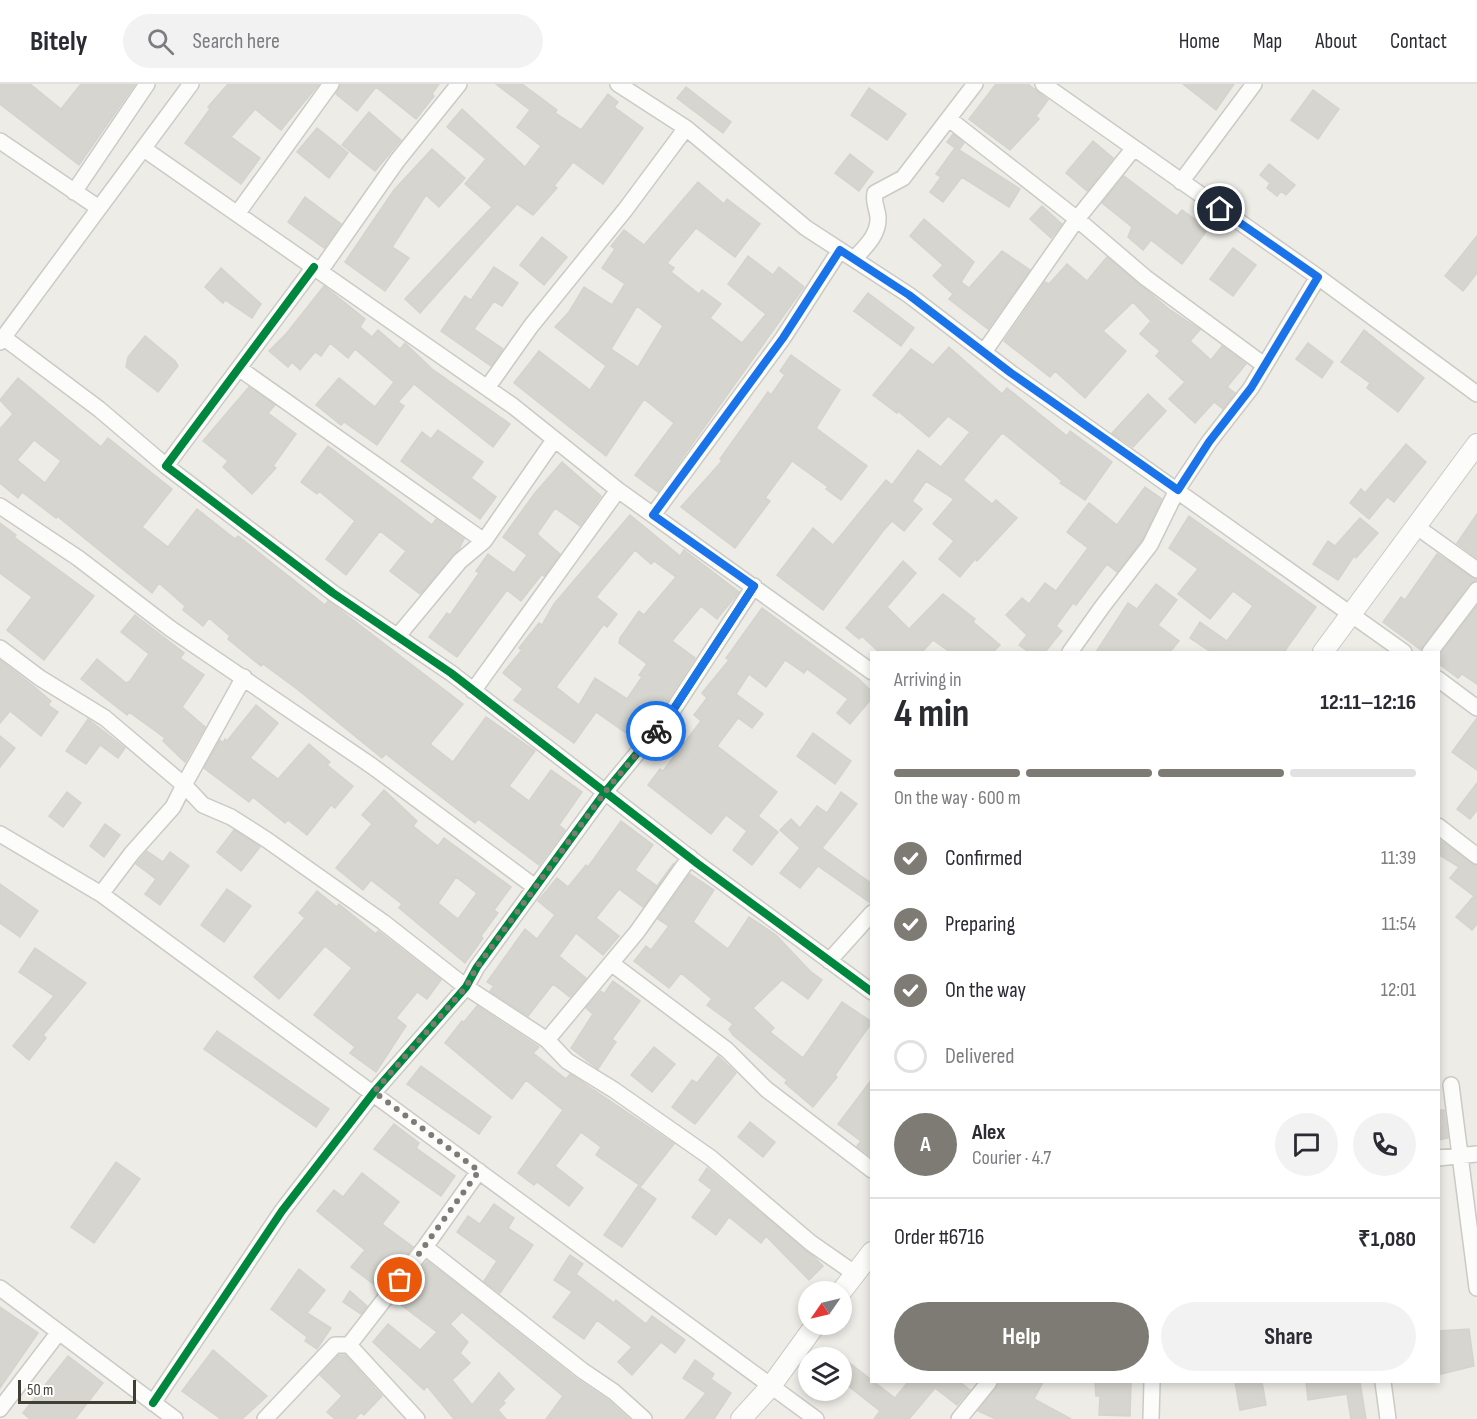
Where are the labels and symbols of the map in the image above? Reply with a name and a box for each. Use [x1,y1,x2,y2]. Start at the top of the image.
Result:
pin [1194,183,1245,234]
courier [626,701,686,761]
pin [374,1254,425,1305]
north arrow [798,1281,852,1335]
scale bar [18,1377,136,1404]

